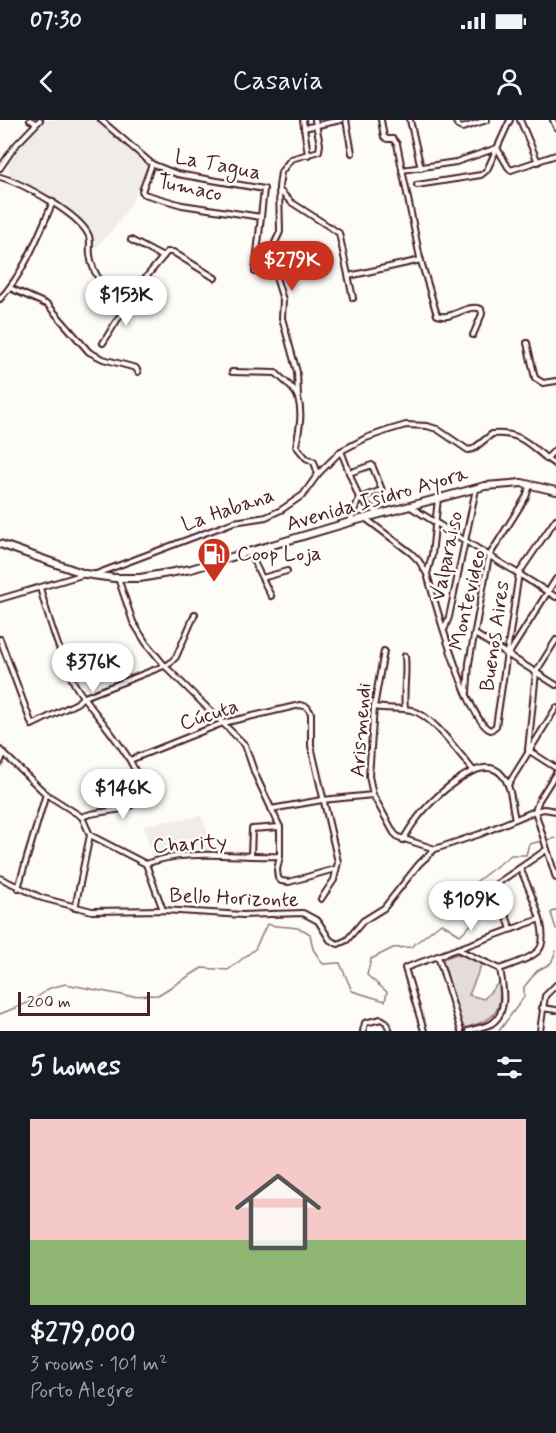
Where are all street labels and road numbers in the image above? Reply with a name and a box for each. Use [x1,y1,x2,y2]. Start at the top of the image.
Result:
street label: La Tagua [172,143,264,188]
street label: Tumaco [155,168,225,208]
street label: Avenida Isidro Ayora [283,460,472,538]
street label: La Habana [178,481,278,539]
street label: Valparaíso [424,509,470,603]
street label: Montevideo [443,547,493,653]
street label: Buenos Aires [473,579,517,693]
street label: Arismendi [344,682,378,778]
street label: Cúcuta [176,692,242,738]
street label: Charity [152,827,228,861]
street label: Bello Horizonte [169,882,299,914]

